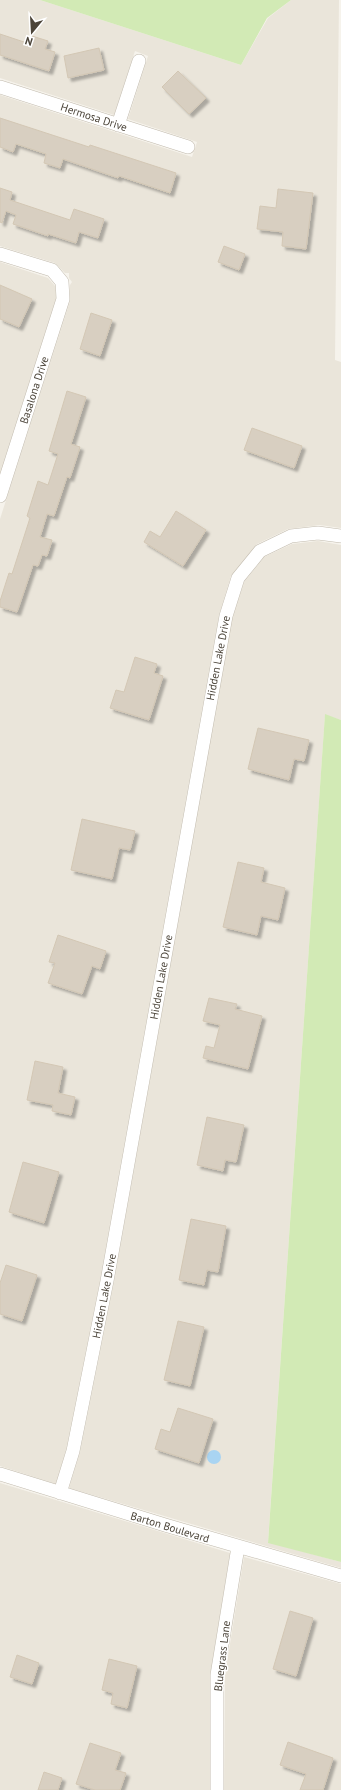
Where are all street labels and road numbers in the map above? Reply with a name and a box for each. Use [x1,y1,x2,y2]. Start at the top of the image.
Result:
street label: Hermosa Drive [59,100,129,134]
street label: Basalona Drive [17,354,52,426]
street label: Hidden Lake Drive [203,614,233,702]
street label: Hidden Lake Drive [147,933,175,1021]
street label: Hidden Lake Drive [89,1252,119,1340]
street label: Barton Boulevard [129,1508,211,1546]
street label: Bluegrass Lane [211,1620,233,1692]

